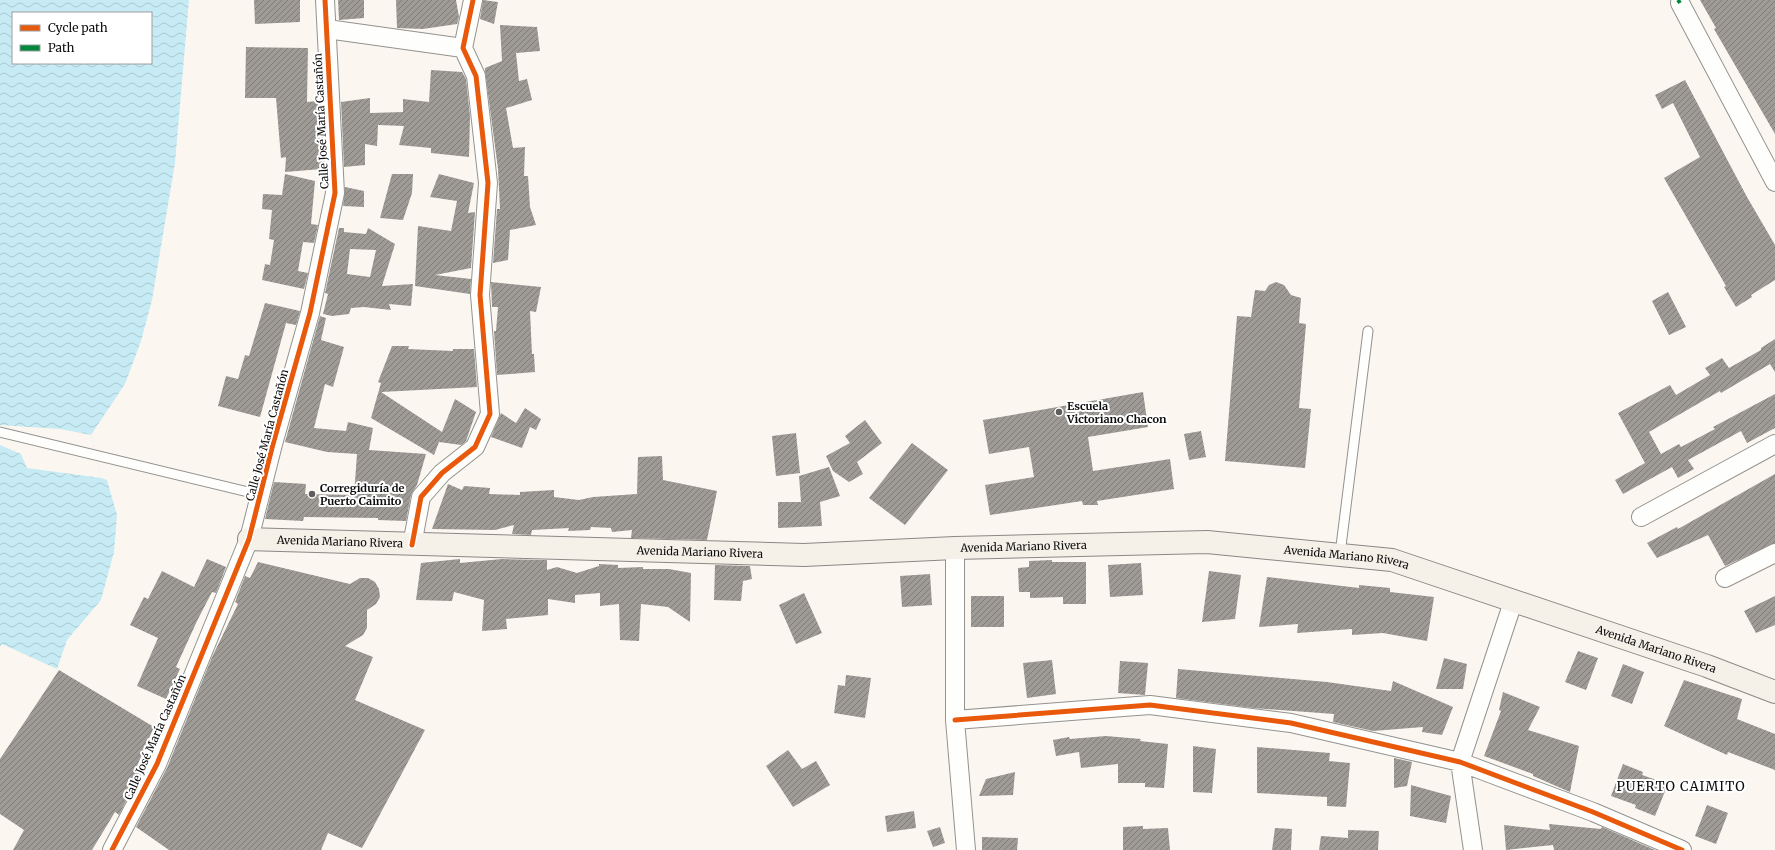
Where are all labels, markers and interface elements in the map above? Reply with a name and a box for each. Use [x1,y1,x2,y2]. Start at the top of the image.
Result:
legend [12,12,152,64]
text: Cycle path [48,20,108,35]
text: Path [48,40,74,55]
street label: Calle José María Castañón [310,52,332,189]
street label: Calle José María Castañón [243,367,292,503]
place label: Escuela Victoriano Chacon [1066,399,1167,426]
marker: Escuela Victoriano Chacon [1054,407,1064,417]
place label: Corregiduría de Puerto Caimito [320,481,405,508]
marker: Corregiduría de Puerto Caimito [307,489,317,499]
street label: Avenida Mariano Rivera [276,533,403,550]
street label: Avenida Mariano Rivera [959,538,1087,555]
street label: Avenida Mariano Rivera [1282,542,1411,572]
street label: Avenida Mariano Rivera [635,543,763,561]
street label: Avenida Mariano Rivera [1593,622,1718,676]
street label: Calle José María Castañón [121,671,189,802]
district label: PUERTO CAIMITO [1616,778,1746,795]

